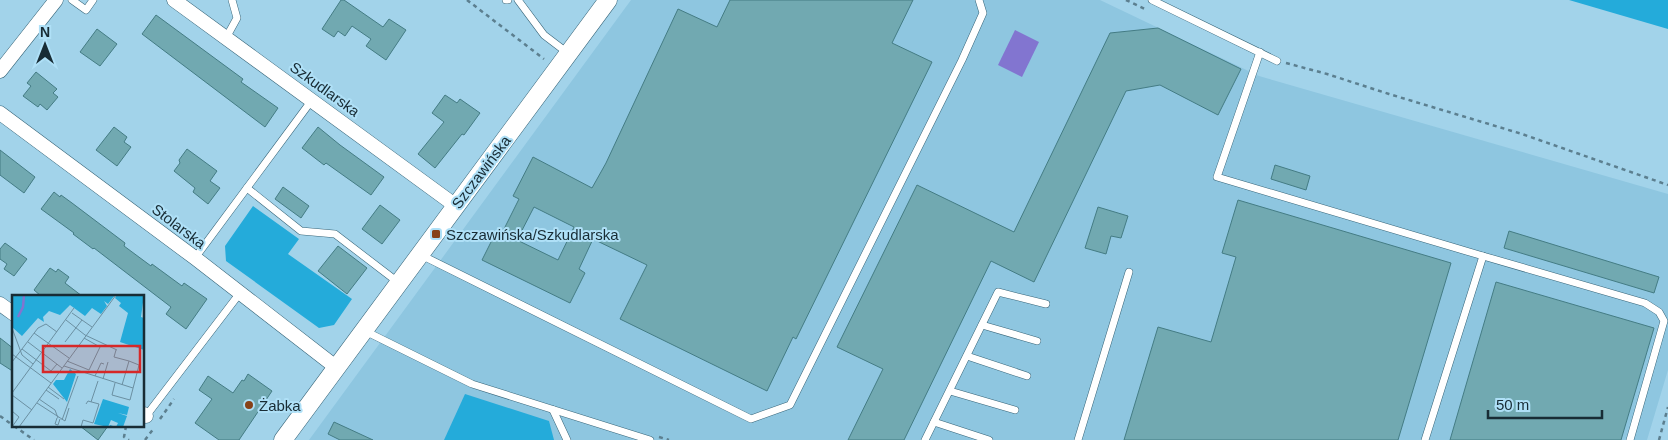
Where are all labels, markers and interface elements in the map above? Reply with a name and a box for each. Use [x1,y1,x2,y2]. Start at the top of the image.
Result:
north arrow [20,20,70,70]
text: N [40,24,50,40]
street label: Szkudlarska [287,58,364,120]
street label: Szczawińska [448,132,514,212]
street label: Stolarska [149,200,210,252]
place label: Szczawińska/Szkudlarska [446,226,619,243]
marker: Szczawińska/Szkudlarska [430,228,442,240]
inset map [12,295,145,428]
scale bar [1488,388,1602,420]
text: 50 m [1496,396,1529,413]
place label: Żabka [259,397,301,414]
marker: Żabka [243,399,255,411]

